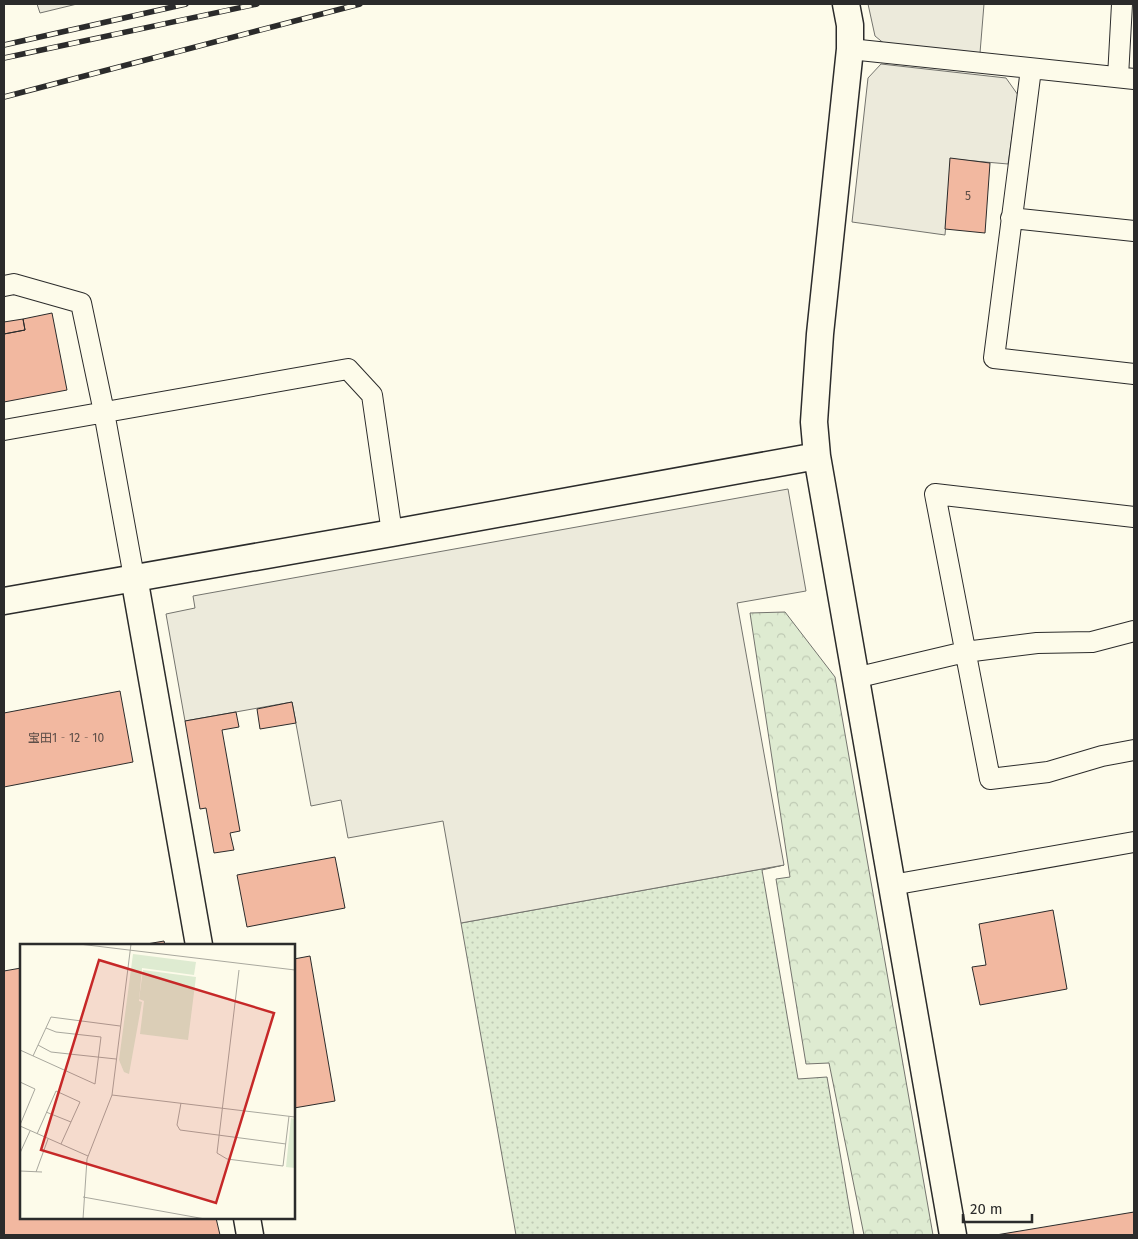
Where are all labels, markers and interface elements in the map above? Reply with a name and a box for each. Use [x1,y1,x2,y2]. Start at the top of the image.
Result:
house number: 5 [965,189,971,203]
house number: 宝田1‐12‐10 [28,731,104,745]
inset map [20,944,295,1219]
scale bar [963,1192,1032,1224]
text: 20 m [970,1200,1003,1218]

